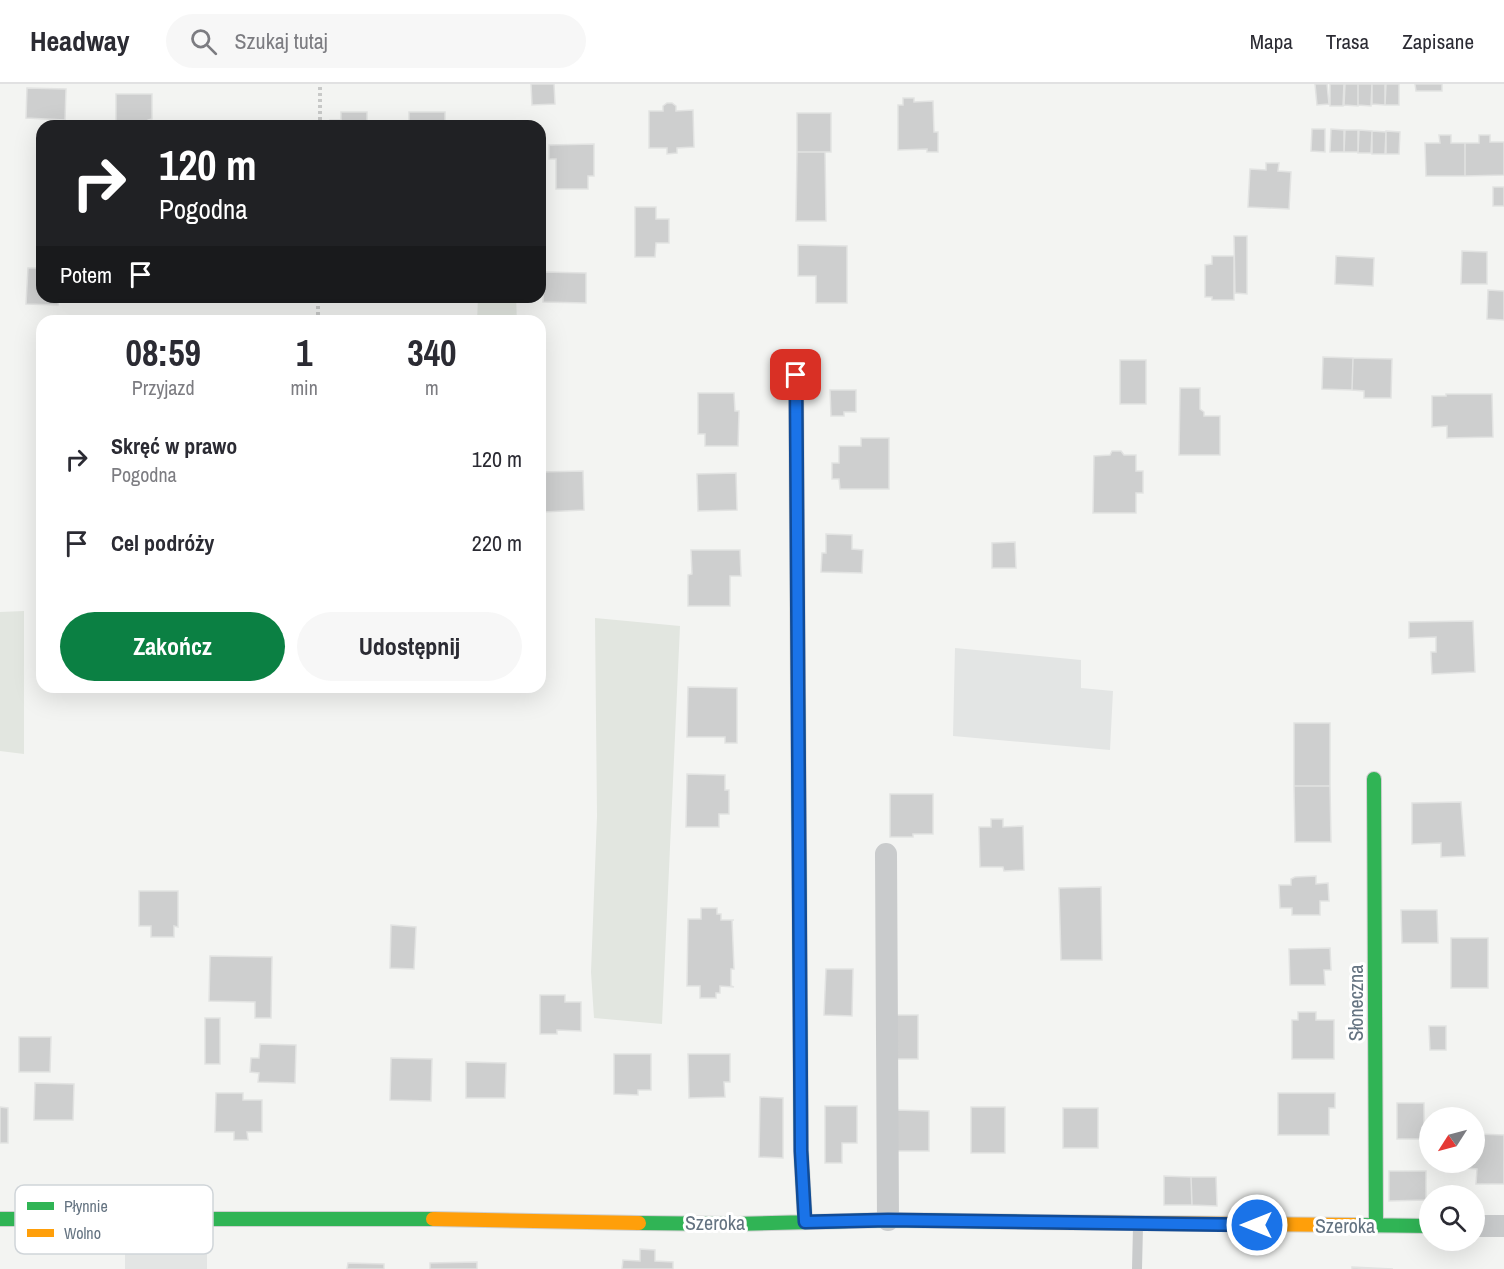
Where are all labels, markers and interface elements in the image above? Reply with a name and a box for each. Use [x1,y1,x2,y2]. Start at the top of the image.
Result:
search box [166,14,586,68]
text: Headway [30,22,130,60]
icon: search [187,25,220,58]
text: Szukaj tutaj [235,26,328,56]
text: Mapa [1250,27,1293,56]
text: Trasa [1326,27,1369,56]
text: Zapisane [1402,27,1474,56]
text: 120 m [159,137,257,193]
icon: right [60,144,138,222]
text: Pogodna [159,191,248,227]
icon: arrive [124,258,157,291]
text: Potem [60,260,112,290]
text: 08:59 [125,329,201,377]
text: 1 [296,329,312,377]
text: 340 [407,329,457,377]
pin [770,349,821,400]
icon: arrive [779,358,812,391]
text: Przyjazd [132,374,195,401]
text: min [290,374,318,401]
text: m [425,374,439,401]
text: Skręć w prawo [111,431,237,461]
icon: right [60,443,93,476]
text: 120 m [472,444,522,474]
text: Pogodna [111,461,177,488]
icon: arrive [60,527,93,560]
text: Cel podróży [111,528,214,558]
text: 220 m [472,528,522,558]
button: Zakończ [60,612,285,681]
button: Udostępnij [297,612,522,681]
street label: Słoneczna [1342,965,1369,1041]
north arrow [1419,1107,1485,1173]
map controls [1419,1107,1485,1251]
legend [15,1185,213,1254]
button: search [1419,1185,1485,1251]
position arrow [1225,1193,1289,1257]
text: Płynnie [64,1195,108,1217]
street label: Szeroka [685,1209,745,1236]
street label: Szeroka [1315,1212,1375,1239]
text: Wolno [64,1222,101,1244]

